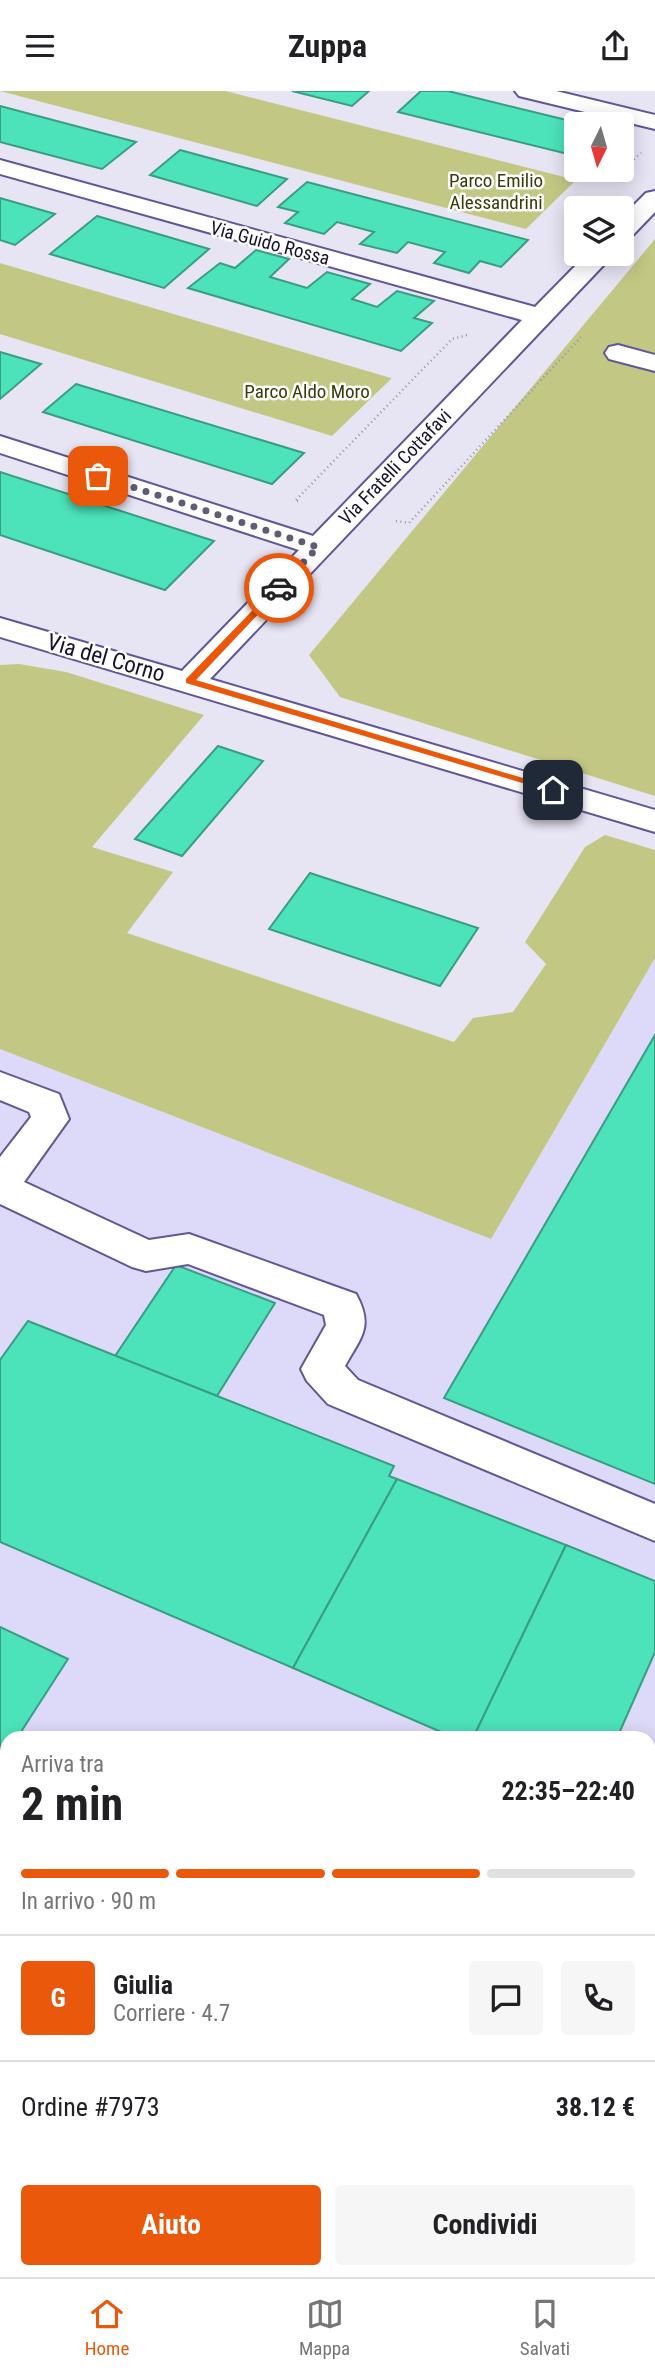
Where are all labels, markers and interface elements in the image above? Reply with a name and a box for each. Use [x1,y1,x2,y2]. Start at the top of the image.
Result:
icon: menu [21,27,59,65]
text: Zuppa [288,27,367,65]
icon: share [596,27,634,65]
north arrow [564,112,634,182]
map controls [564,112,634,266]
park label: Parco Emilio Alessandrini [449,169,543,214]
button: layers [564,196,634,266]
street label: Via Guido Rossa [208,216,332,270]
park label: Parco Aldo Moro [244,380,370,403]
street label: Via Fratelli Cottafavi [334,404,456,530]
pin [68,446,128,506]
icon: bag [79,457,117,495]
courier [244,553,314,623]
icon: car [260,569,298,607]
street label: Via del Corno [44,628,168,688]
pin [523,760,583,820]
icon: home [534,771,572,809]
text: Arriva tra [21,1751,104,1778]
text: 22:35–22:40 [501,1776,635,1806]
text: 2 min [21,1777,123,1831]
text: In arrivo · 90 m [21,1888,156,1915]
button: chat [469,1961,543,2035]
button: phone [561,1961,635,2035]
text: Giulia [113,1970,173,2000]
text: G [50,1983,66,2013]
text: Corriere · 4.7 [113,2000,230,2027]
text: Ordine #7973 [21,2092,160,2122]
text: 38.12 € [556,2092,635,2122]
button: Aiuto [21,2185,321,2265]
button: Condividi [335,2185,635,2265]
tab: Home [85,2295,129,2360]
tab: Mappa [299,2295,350,2360]
tab: Salvati [520,2295,570,2360]

